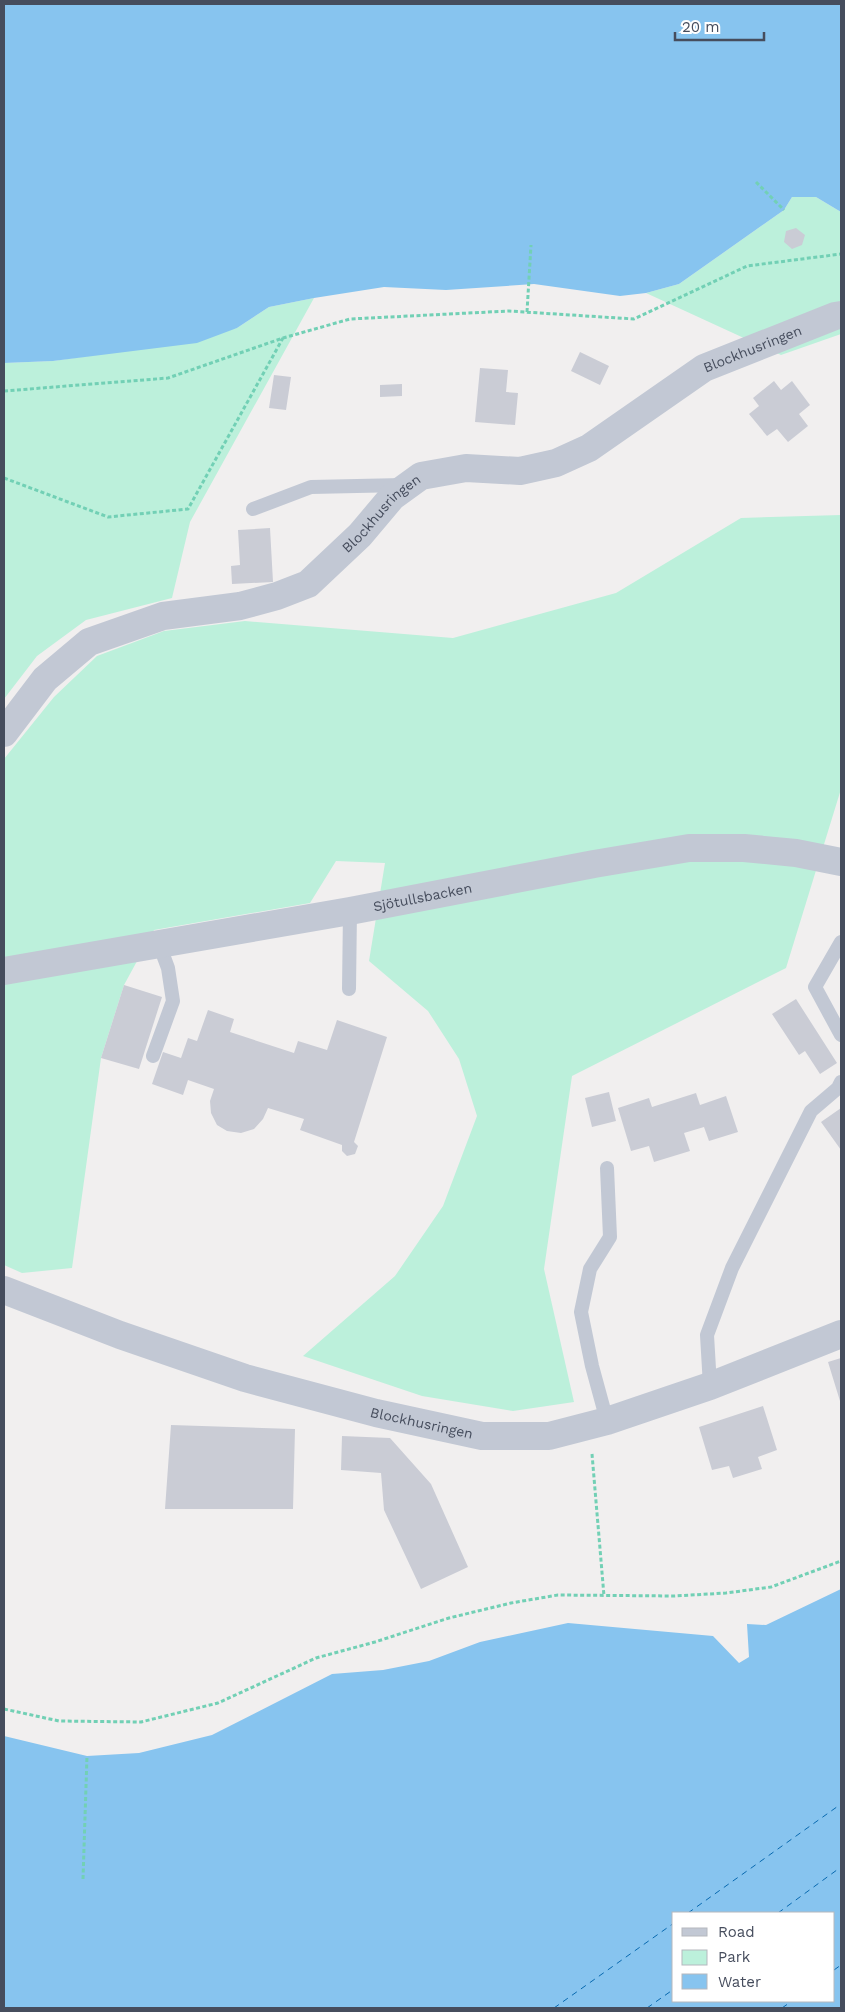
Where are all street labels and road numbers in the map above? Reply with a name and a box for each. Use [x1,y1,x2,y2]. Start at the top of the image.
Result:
street label: Blockhusringen [701,322,804,376]
street label: Blockhusringen [339,471,424,556]
street label: Sjötullsbacken [372,880,473,914]
street label: Blockhusringen [369,1404,475,1442]

